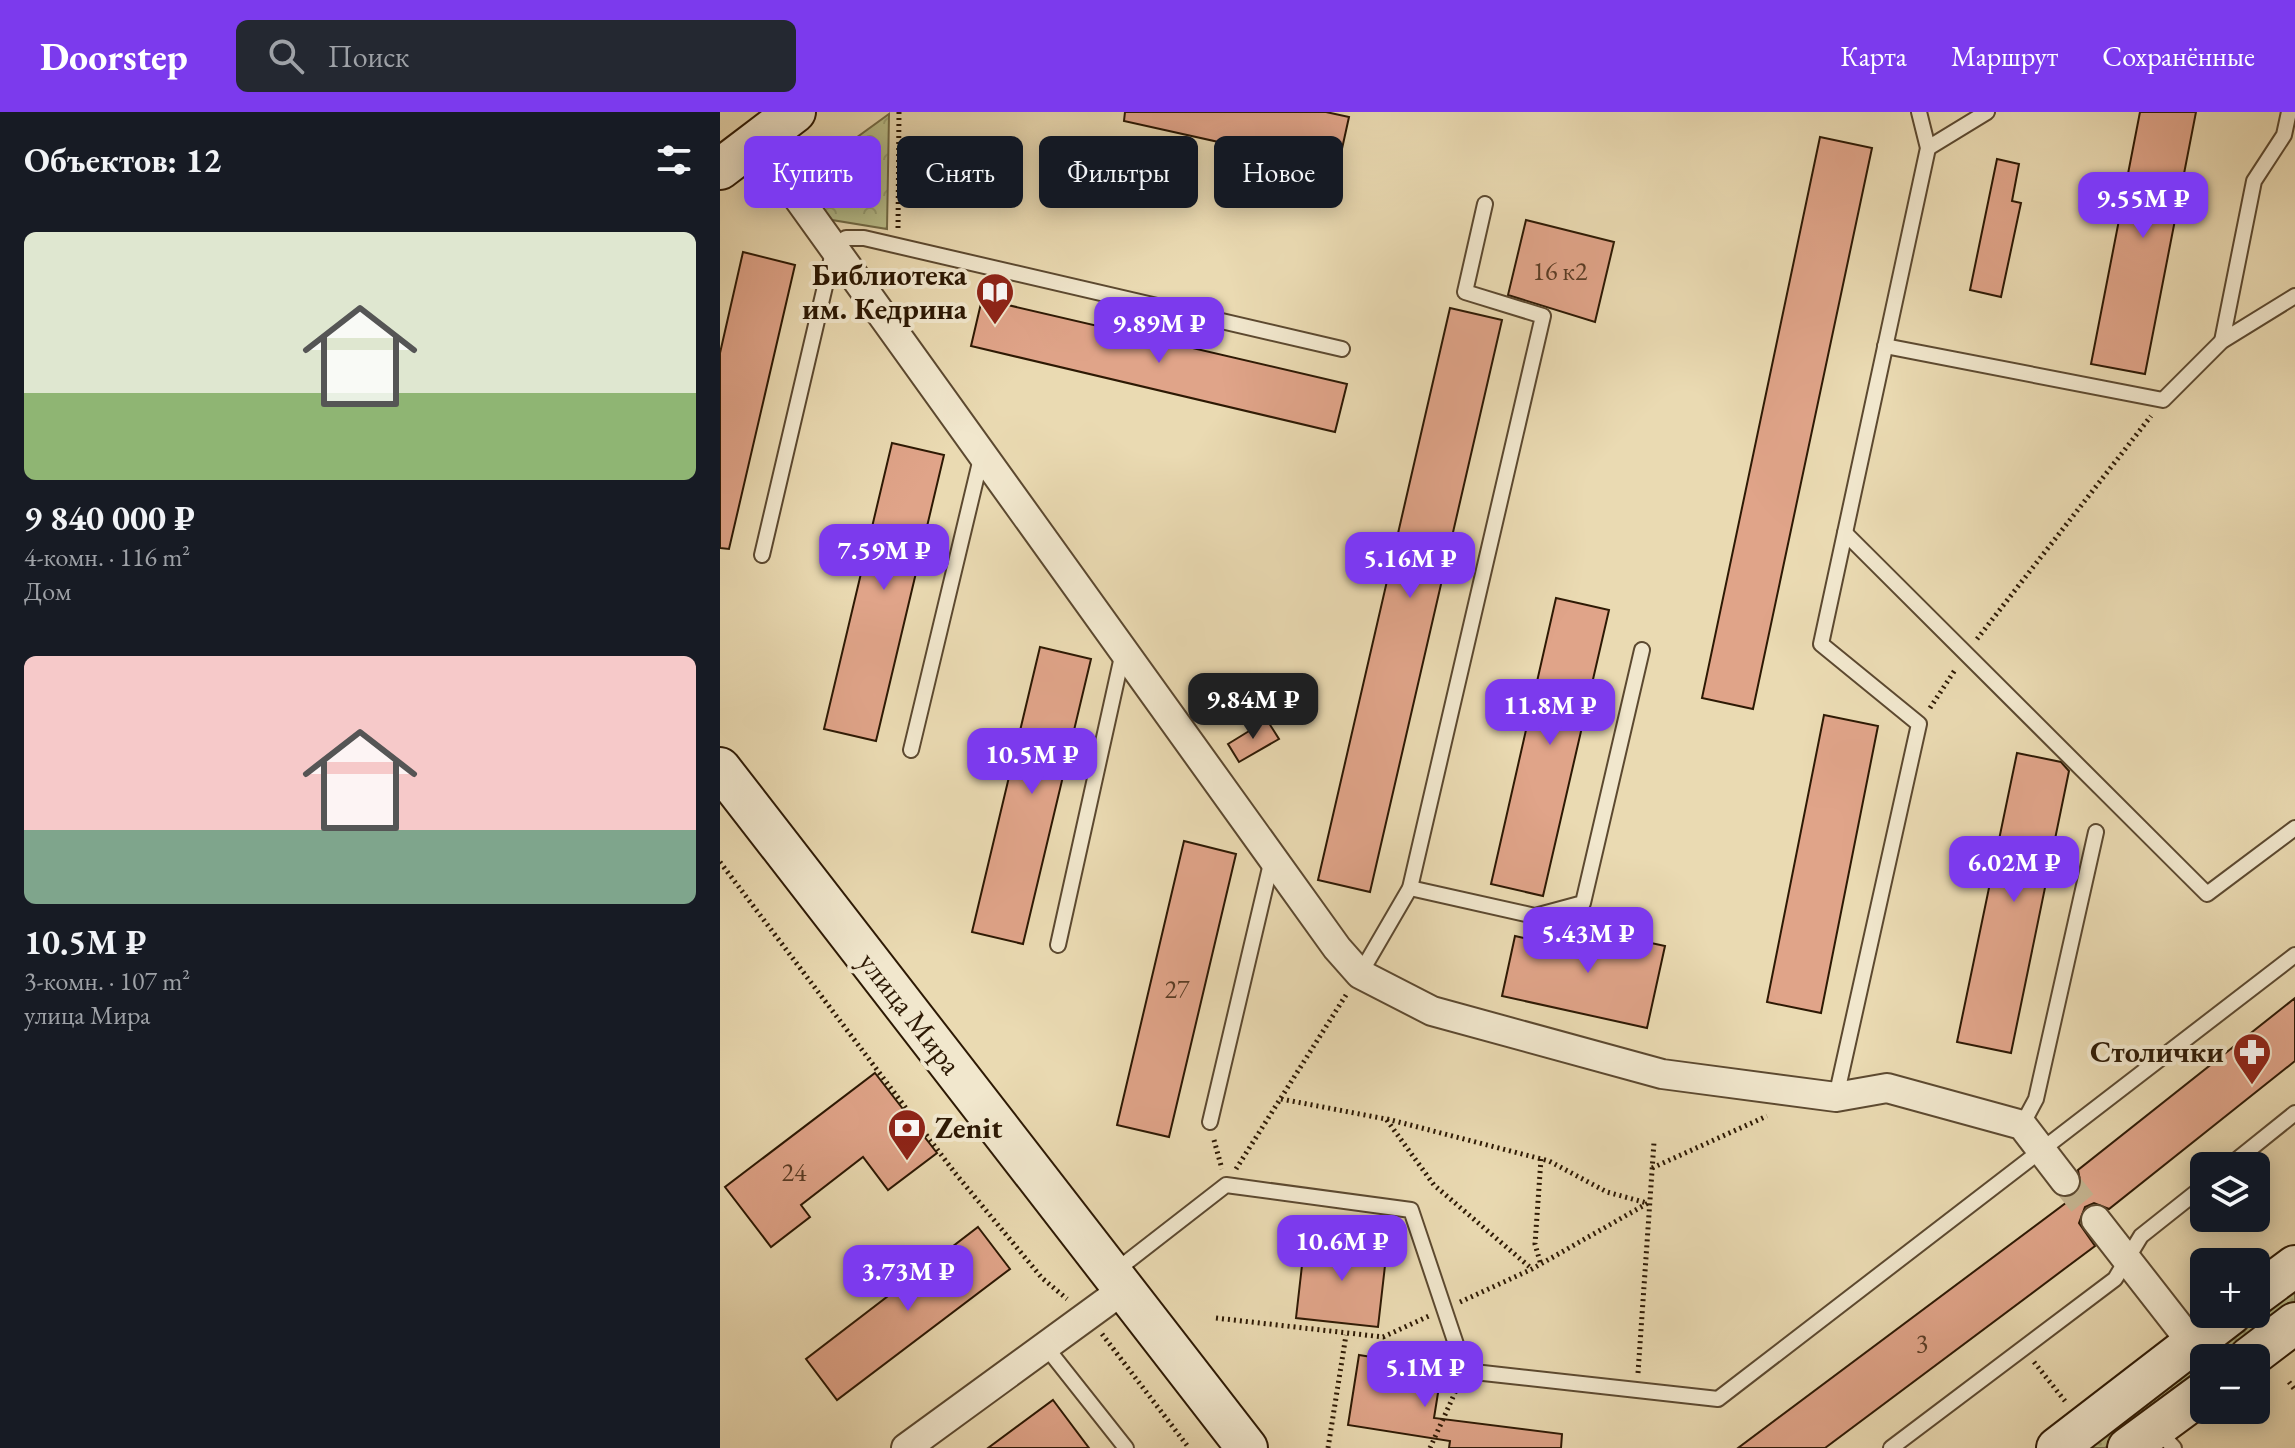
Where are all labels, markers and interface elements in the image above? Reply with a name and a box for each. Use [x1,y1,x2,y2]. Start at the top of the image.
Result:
search box [236,20,796,92]
text: Doorstep [40,32,188,81]
icon: search [264,34,308,78]
text: Поиск [328,37,409,76]
text: Карта [1840,38,1907,74]
text: Маршрут [1951,38,2058,74]
text: Сохранённые [2102,38,2255,74]
chip: Купить [744,136,881,208]
chip: Снять [897,136,1023,208]
chip: Фильтры [1039,136,1198,208]
chip: Новое [1214,136,1343,208]
text: Объектов: 12 [24,138,221,182]
icon: filters [652,138,696,182]
pin: 9.55M ₽ [2069,172,2217,240]
text: 9.55M ₽ [2096,181,2190,215]
house number: 16 к2 [1532,254,1588,288]
place label: Библиотека им. Кедрина [802,255,968,328]
library icon: Библиотека им. Кедрина [974,271,1016,326]
icon: home [288,284,432,428]
pin: 9.89M ₽ [1085,297,1233,365]
text: 9.89M ₽ [1112,306,1206,340]
text: 9 840 000 ₽ [24,496,195,540]
pin: 7.59M ₽ [810,524,958,592]
pin: 5.16M ₽ [1336,532,1484,600]
text: 7.59M ₽ [837,533,931,567]
text: 4-комн. · 116 m² [24,540,190,574]
text: 5.16M ₽ [1363,541,1457,575]
text: Дом [24,574,71,608]
pin: 9.84M ₽ [1179,673,1327,741]
pin: 11.8M ₽ [1476,679,1624,747]
text: 9.84M ₽ [1206,682,1300,716]
text: 11.8M ₽ [1503,688,1597,722]
icon: home [288,708,432,852]
pin: 10.5M ₽ [958,728,1106,796]
text: 10.5M ₽ [985,737,1079,771]
pin: 6.02M ₽ [1940,836,2088,904]
text: 6.02M ₽ [1967,845,2061,879]
pin: 5.43M ₽ [1514,907,1662,975]
text: 5.43M ₽ [1541,916,1635,950]
text: 10.5M ₽ [24,920,147,964]
street label: улица Мира [850,943,971,1082]
text: 3-комн. · 107 m² [24,964,190,998]
house number: 27 [1165,972,1190,1006]
text: улица Мира [24,998,150,1032]
pharmacy icon: Столички [2231,1031,2273,1086]
place label: Столички [2090,1032,2224,1071]
bank icon: Zenit [886,1107,928,1162]
place label: Zenit [935,1108,1003,1147]
map controls [2190,1152,2270,1424]
button: layers [2190,1152,2270,1232]
house number: 24 [782,1155,807,1189]
pin: 10.6M ₽ [1268,1215,1416,1283]
text: 10.6M ₽ [1295,1224,1389,1258]
pin: 3.73M ₽ [834,1245,982,1313]
button: + [2190,1248,2270,1328]
text: 3.73M ₽ [861,1254,955,1288]
house number: 3 [1916,1326,1928,1360]
pin: 5.1M ₽ [1360,1341,1490,1409]
button: − [2190,1344,2270,1424]
text: 5.1M ₽ [1385,1350,1465,1384]

